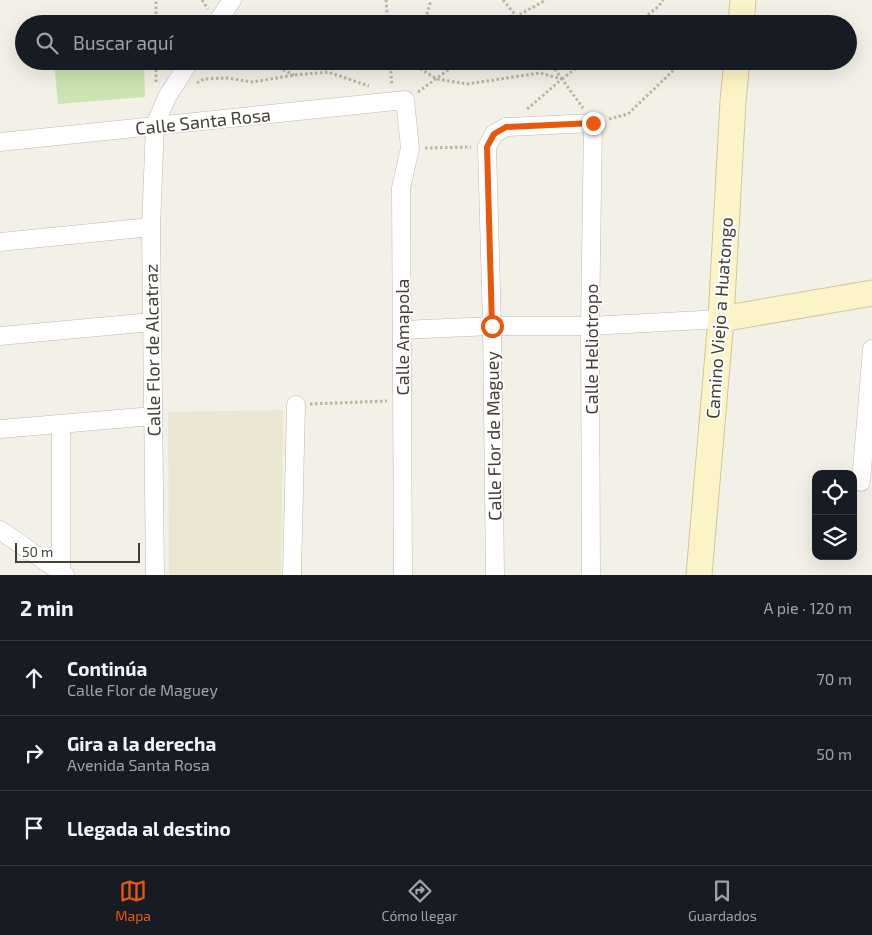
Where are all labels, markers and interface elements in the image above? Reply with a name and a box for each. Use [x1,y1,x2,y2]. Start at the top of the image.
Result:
search box [15,15,857,70]
icon: search [33,29,61,57]
text: Buscar aquí [73,31,173,54]
street label: Calle Santa Rosa [134,103,272,139]
route end [582,112,605,135]
street label: Camino Viejo a Huatongo [701,216,737,420]
street label: Calle Flor de Alcatraz [139,264,165,436]
street label: Calle Amapola [391,279,413,395]
street label: Calle Heliotropo [580,284,602,414]
route start [481,315,504,338]
street label: Calle Flor de Maguey [481,350,505,521]
map controls [812,470,857,560]
button: locate [812,470,857,515]
button: layers [812,515,857,560]
scale bar [15,540,140,563]
text: 50 m [22,543,53,560]
text: 2 min [20,595,74,620]
text: A pie · 120 m [764,598,852,617]
text: Continúa [67,657,147,680]
icon: ahead [20,664,48,692]
text: 70 m [817,669,852,688]
text: Calle Flor de Maguey [67,680,218,699]
text: Gira a la derecha [67,732,216,755]
icon: right [20,739,48,767]
text: 50 m [816,744,852,763]
text: Avenida Santa Rosa [67,755,210,774]
icon: arrive [20,814,48,842]
text: Llegada al destino [67,817,231,840]
tab: Mapa [115,877,151,924]
tab: Cómo llegar [381,877,458,924]
tab: Guardados [688,877,757,924]

